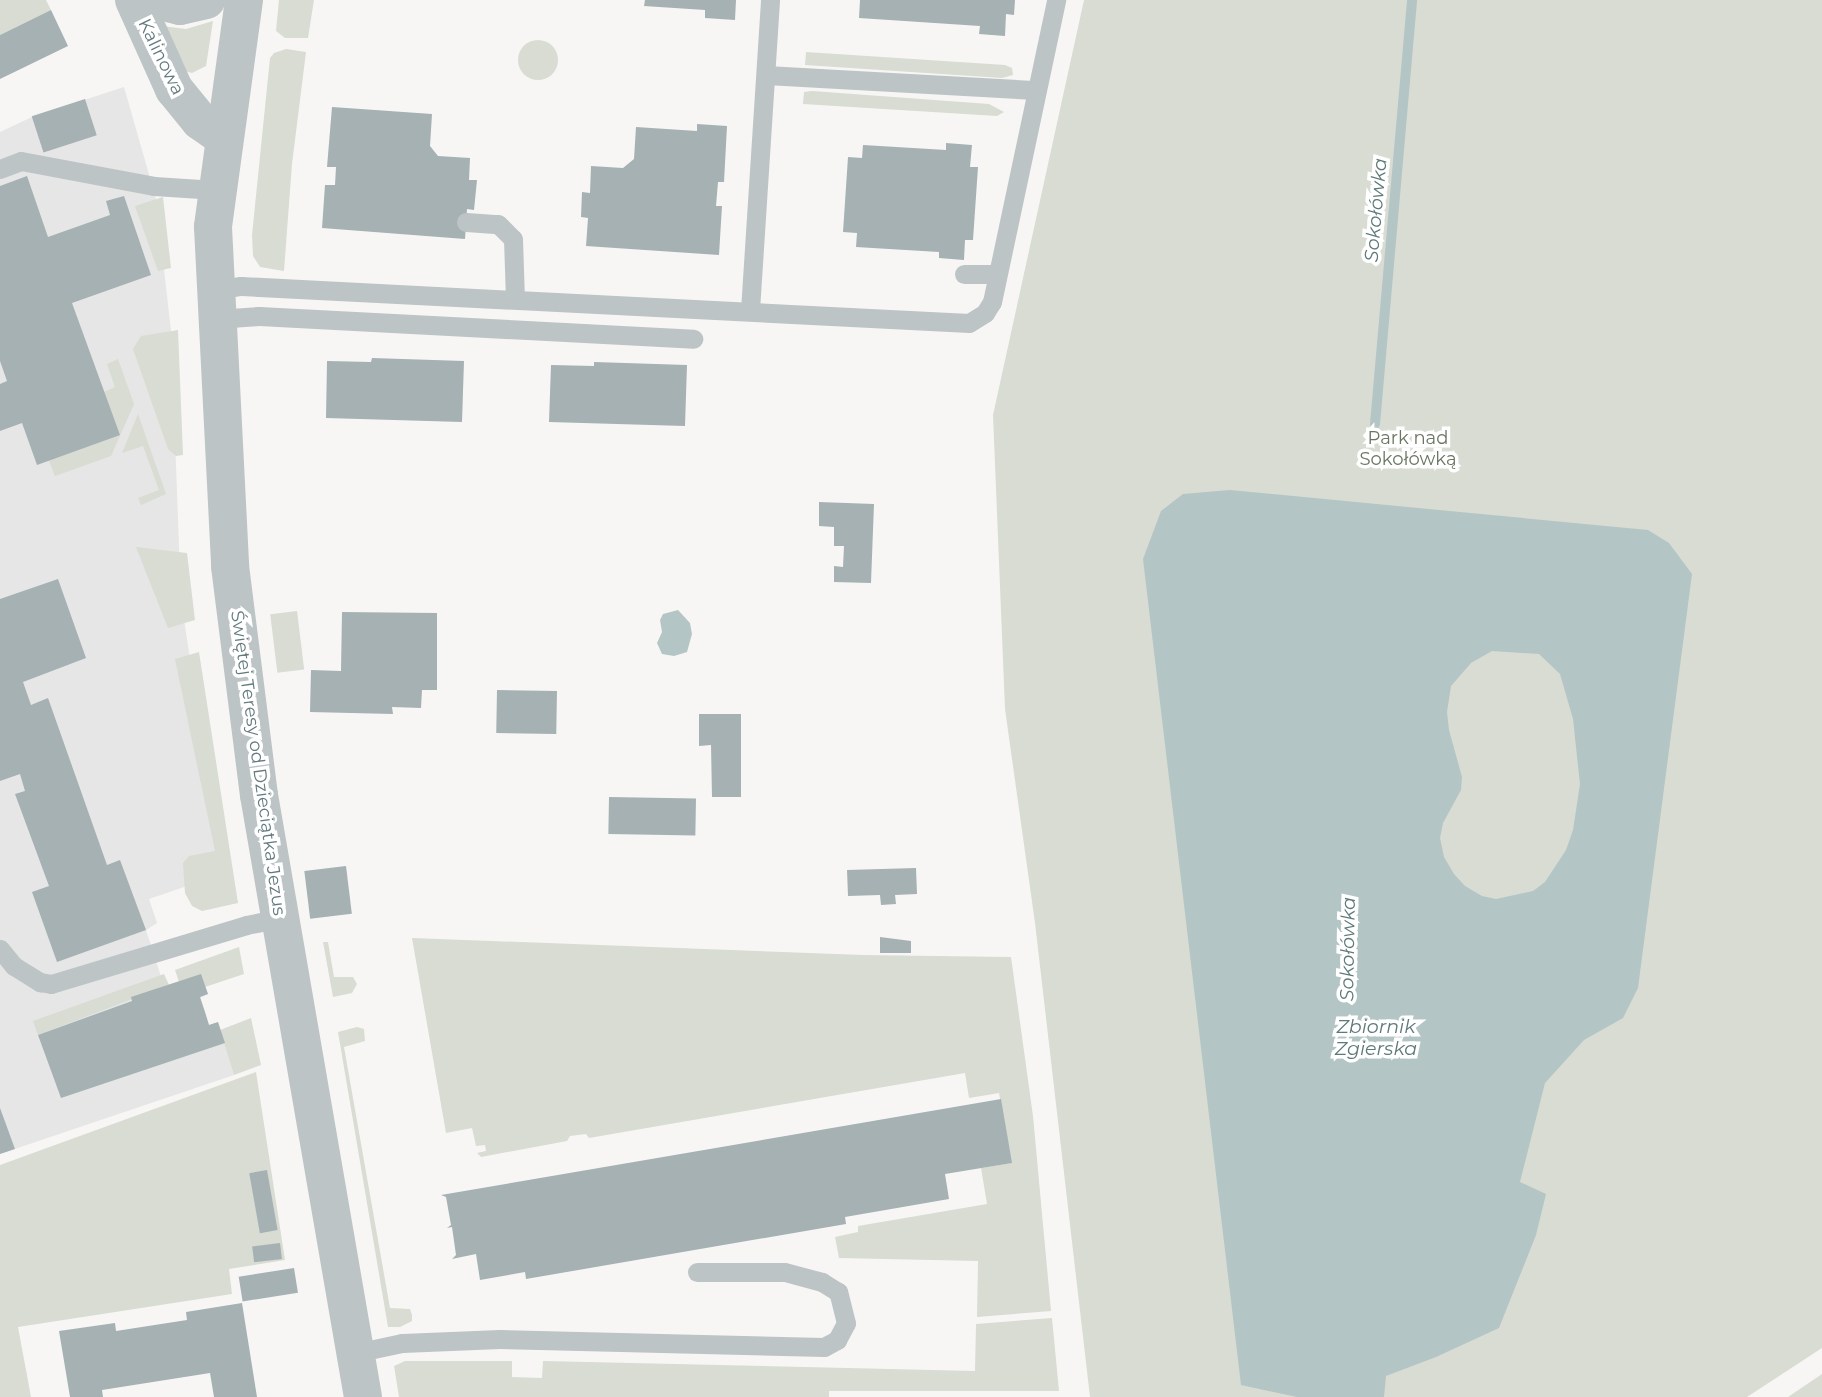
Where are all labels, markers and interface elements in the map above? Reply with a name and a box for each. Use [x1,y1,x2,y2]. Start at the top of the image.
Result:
street label: Kalinowa [133,15,189,99]
water label: Sokołówka [1360,157,1392,263]
park label: Park nad Sokołówką [1359,428,1457,471]
street label: Świętej Teresy od Dzieciątka Jezus [226,609,290,917]
water label: Sokołówka [1336,897,1360,1001]
water label: Zbiornik Zgierska [1335,1016,1417,1060]

